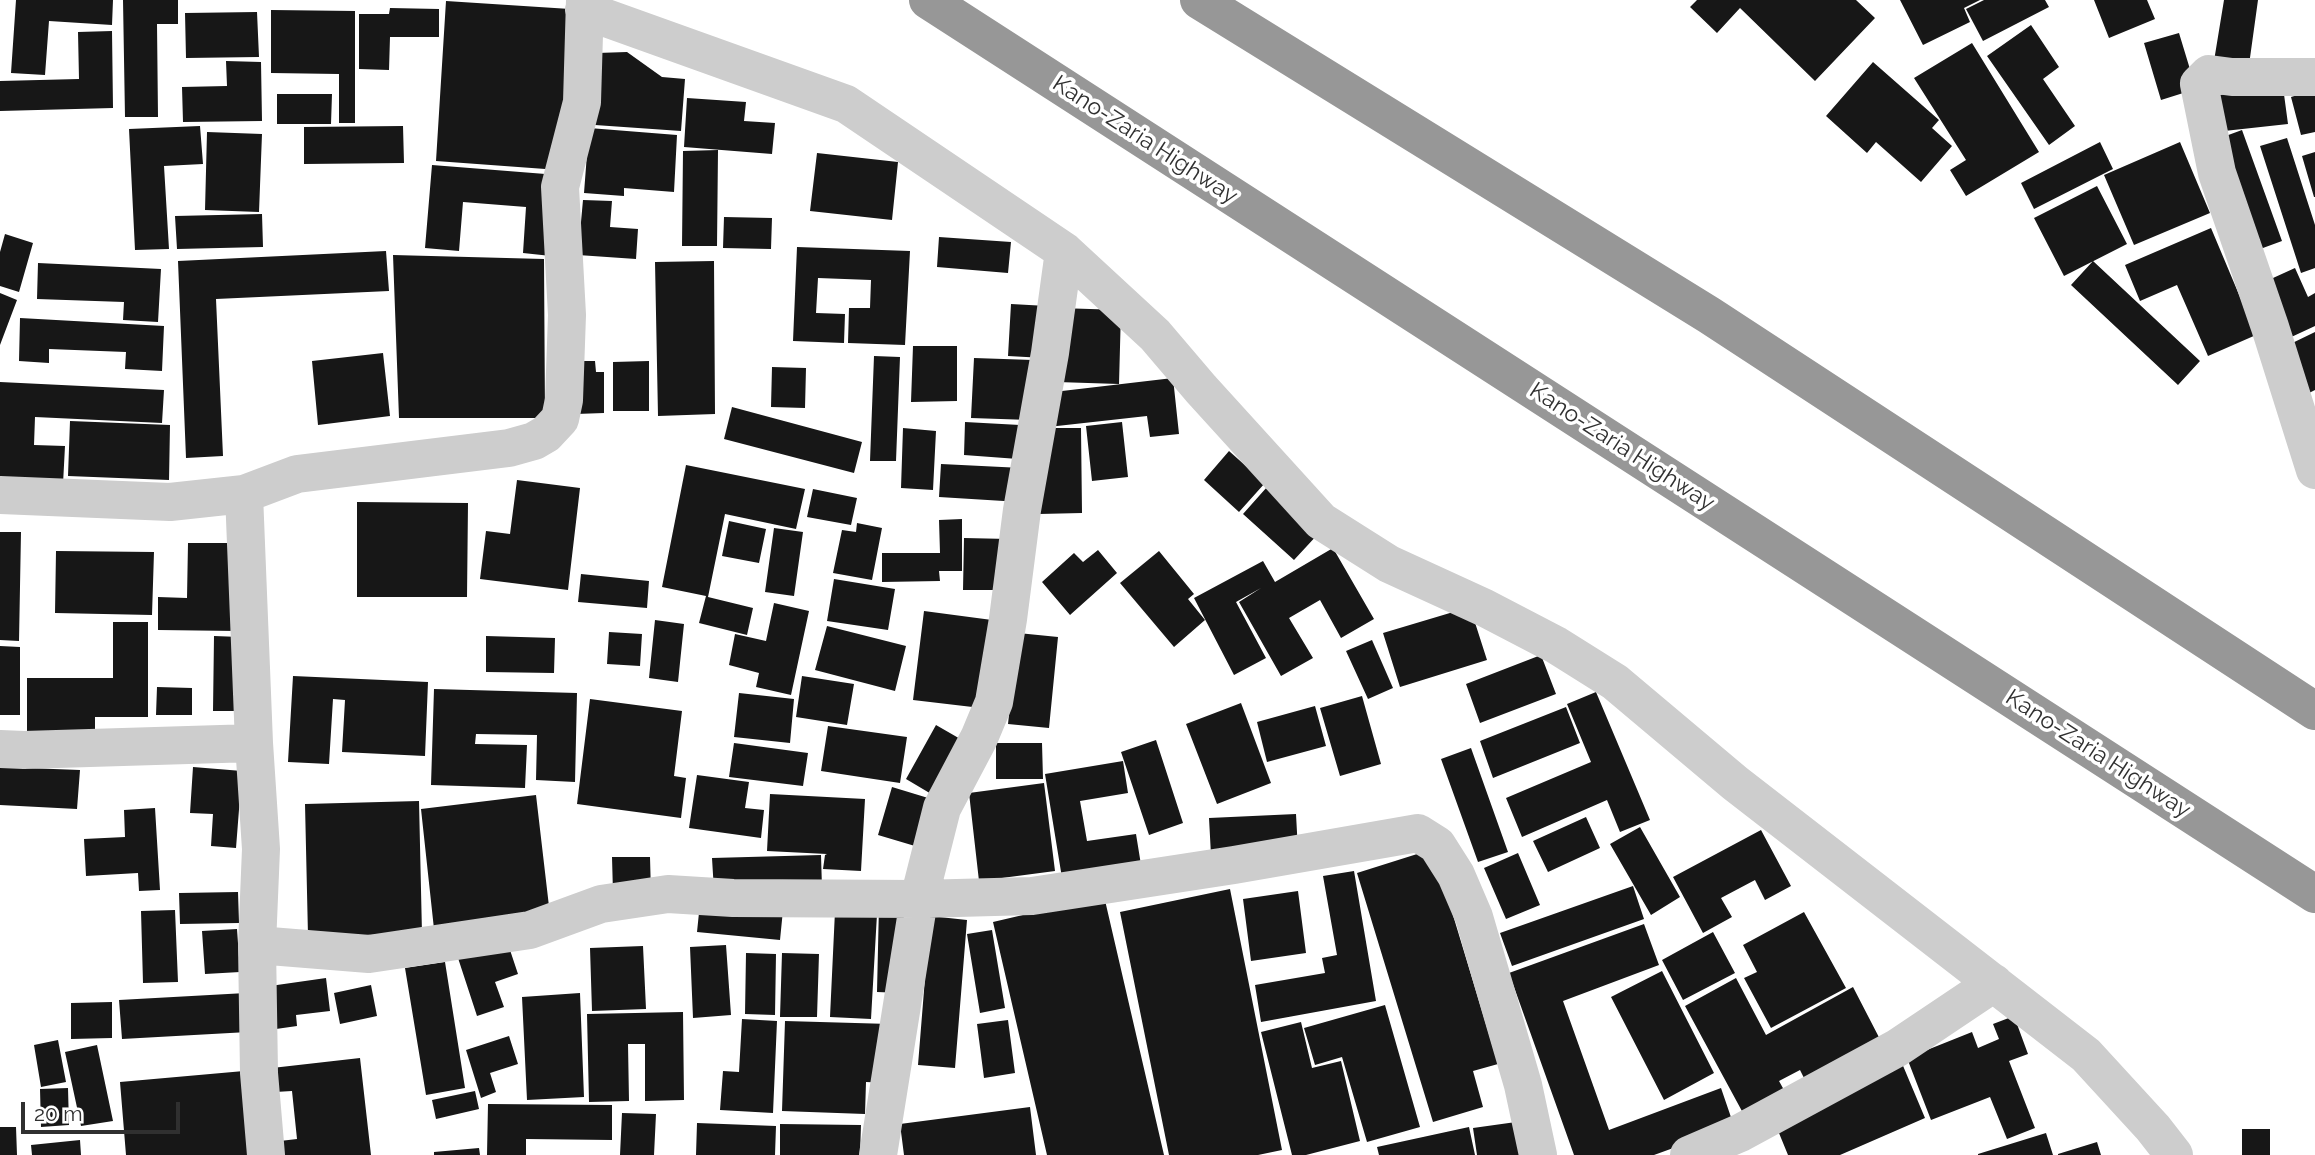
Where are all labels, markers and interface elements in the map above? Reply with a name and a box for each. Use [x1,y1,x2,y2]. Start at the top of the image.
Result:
street label: Kano-Zaria Highway [1047,70,1243,210]
street label: Kano-Zaria Highway [1524,377,1720,517]
street label: Kano-Zaria Highway [2000,684,2196,824]
scale bar [24,1088,184,1132]
text: 20 m [34,1101,82,1126]

